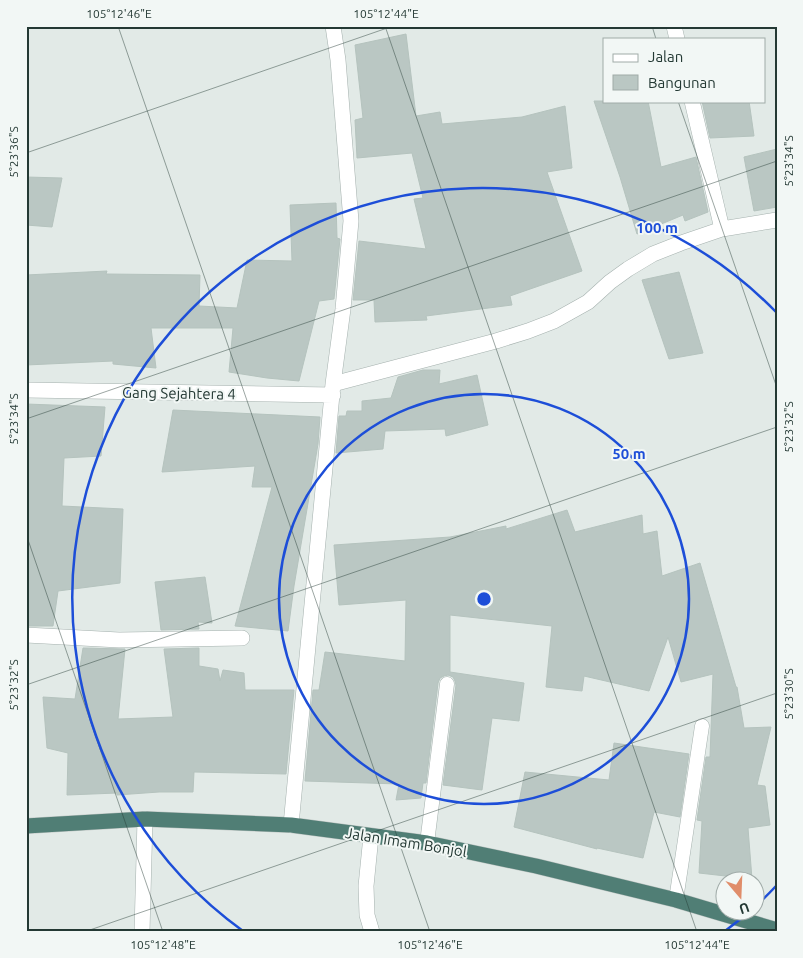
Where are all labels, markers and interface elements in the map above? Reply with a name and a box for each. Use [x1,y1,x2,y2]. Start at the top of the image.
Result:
text: 105°12'46"E [86,7,152,20]
text: 105°12'44"E [353,7,419,20]
legend [603,38,766,102]
text: Jalan [648,48,683,65]
text: Bangunan [648,74,716,91]
text: 5°23'36"S [7,126,20,178]
text: 5°23'34"S [782,135,795,187]
text: 100 m [636,219,678,236]
street label: Gang Sejahtera 4 [122,384,236,402]
text: 5°23'34"S [7,393,20,445]
text: 5°23'32"S [782,401,795,453]
text: 50 m [612,445,646,462]
centre of rings [475,590,493,608]
text: 5°23'32"S [7,659,20,711]
text: 5°23'30"S [782,668,795,720]
street label: Jalan Imam Bonjol [344,824,468,860]
north arrow [716,870,766,920]
text: U [737,899,751,917]
text: 105°12'48"E [130,938,196,951]
text: 105°12'46"E [397,938,463,951]
text: 105°12'44"E [664,938,730,951]

